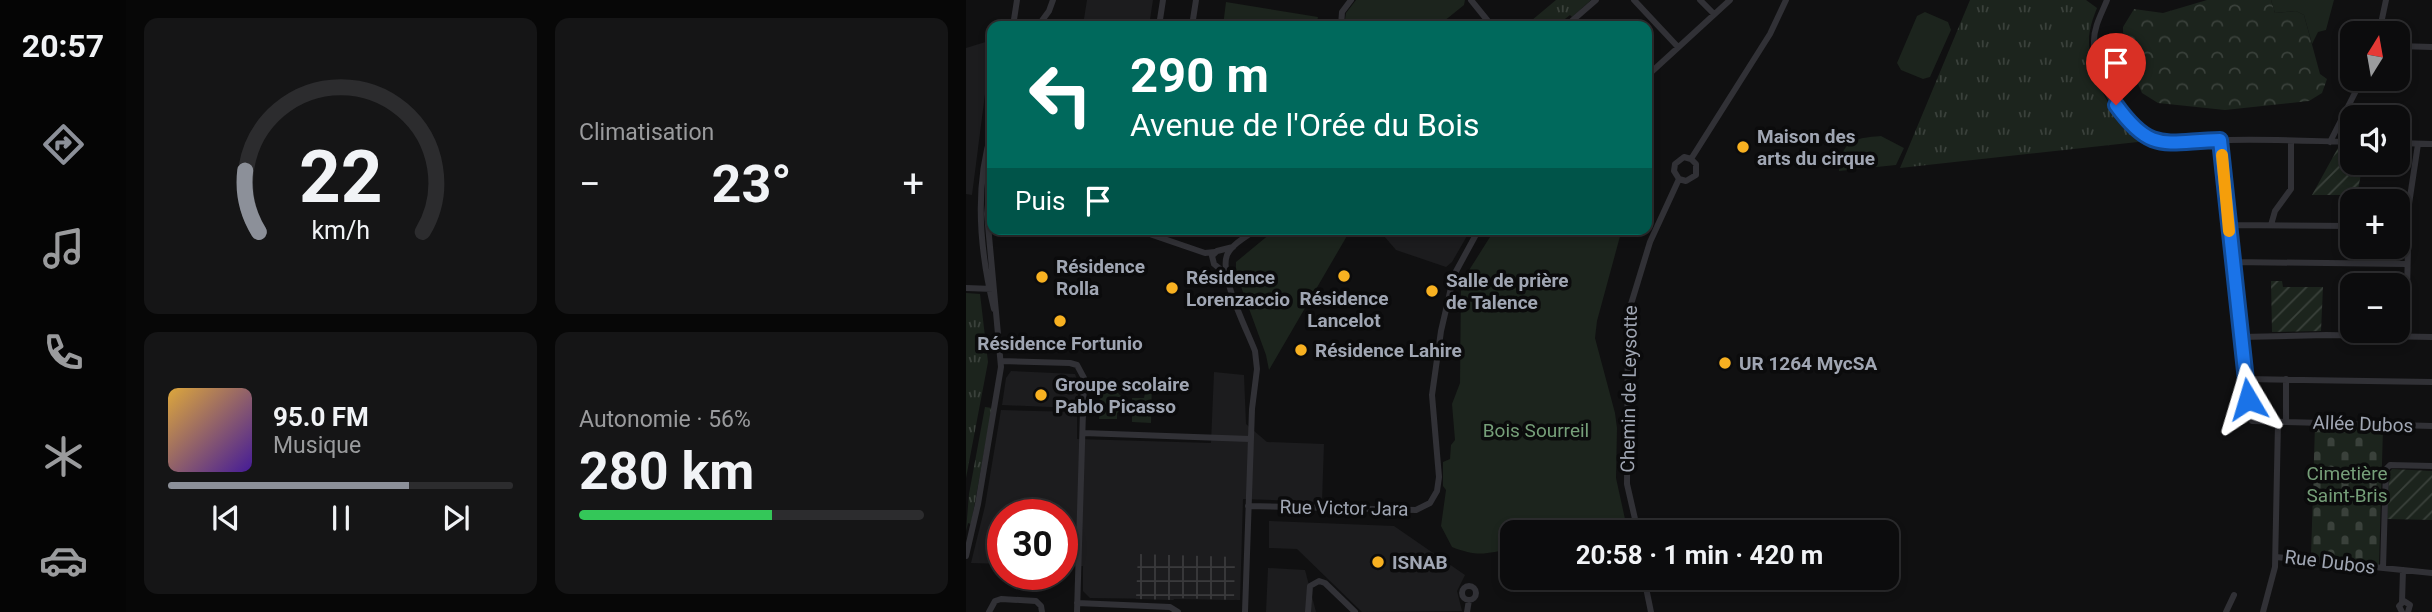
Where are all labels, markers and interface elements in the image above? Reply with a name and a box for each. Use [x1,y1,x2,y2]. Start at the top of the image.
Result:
north arrow [2340,21,2410,91]
map controls [2340,21,2410,343]
text: 20:57 [22,27,104,65]
pin [2086,33,2146,105]
icon: arrive [2097,44,2135,82]
text: 290 m [1130,47,1269,104]
icon: left [1015,49,1106,140]
button: sound [2340,105,2410,175]
text: Avenue de l'Orée du Bois [1130,106,1479,144]
text: Climatisation [579,119,714,146]
icon: directions [39,120,88,169]
place label: Maison des arts du cirque [1757,125,1875,170]
text: 22 [299,134,382,220]
marker: Maison des arts du cirque [1735,139,1751,155]
text: 23° [712,154,792,215]
text: − [579,162,601,206]
text: + [902,162,924,206]
icon: arrive [1079,182,1117,220]
text: Puis [1015,186,1065,216]
button: + [2340,189,2410,259]
text: km/h [311,216,370,245]
icon: music [39,224,88,273]
place label: Résidence Rolla [1056,255,1145,300]
place label: Résidence Lorenzaccio [1186,266,1290,311]
marker: Résidence Lancelot [1336,268,1352,284]
marker: Résidence Rolla [1034,269,1050,285]
place label: Salle de prière de Talence [1446,269,1569,314]
button: − [2340,273,2410,343]
marker: Résidence Lorenzaccio [1164,280,1180,296]
marker: Salle de prière de Talence [1424,283,1440,299]
place label: Résidence Lancelot [1300,287,1389,332]
street label: Chemin de Leysotte [1616,305,1642,473]
marker: Résidence Fortunio [1052,313,1068,329]
icon: phone [39,328,88,377]
place label: Résidence Fortunio [977,332,1143,355]
place label: Résidence Lahire [1315,339,1462,362]
marker: Résidence Lahire [1293,342,1309,358]
place label: UR 1264 MycSA [1739,352,1877,375]
marker: UR 1264 MycSA [1717,355,1733,371]
position arrow [2211,362,2285,436]
place label: Groupe scolaire Pablo Picasso [1055,373,1189,418]
marker: Groupe scolaire Pablo Picasso [1033,387,1049,403]
text: 95.0 FM [273,402,369,432]
text: Autonomie · 56% [579,406,751,433]
street label: Allée Dubos [2312,411,2414,437]
park label: Bois Sourreil [1483,419,1589,442]
icon: climate [39,432,88,481]
text: Musique [273,432,361,459]
text: 280 km [579,441,754,502]
park label: Cimetière Saint-Bris [2307,462,2387,507]
street label: Rue Victor Jara [1279,495,1409,521]
icon: previous [207,499,245,537]
icon: pause [322,499,360,537]
icon: next [437,499,475,537]
speed limit sign: 30 [987,499,1078,590]
icon: car [39,536,88,585]
text: 20:58 · 1 min · 420 m [1576,540,1823,570]
street label: Rue Dubos [2283,545,2377,579]
place label: ISNAB [1392,551,1448,574]
marker: ISNAB [1370,554,1386,570]

